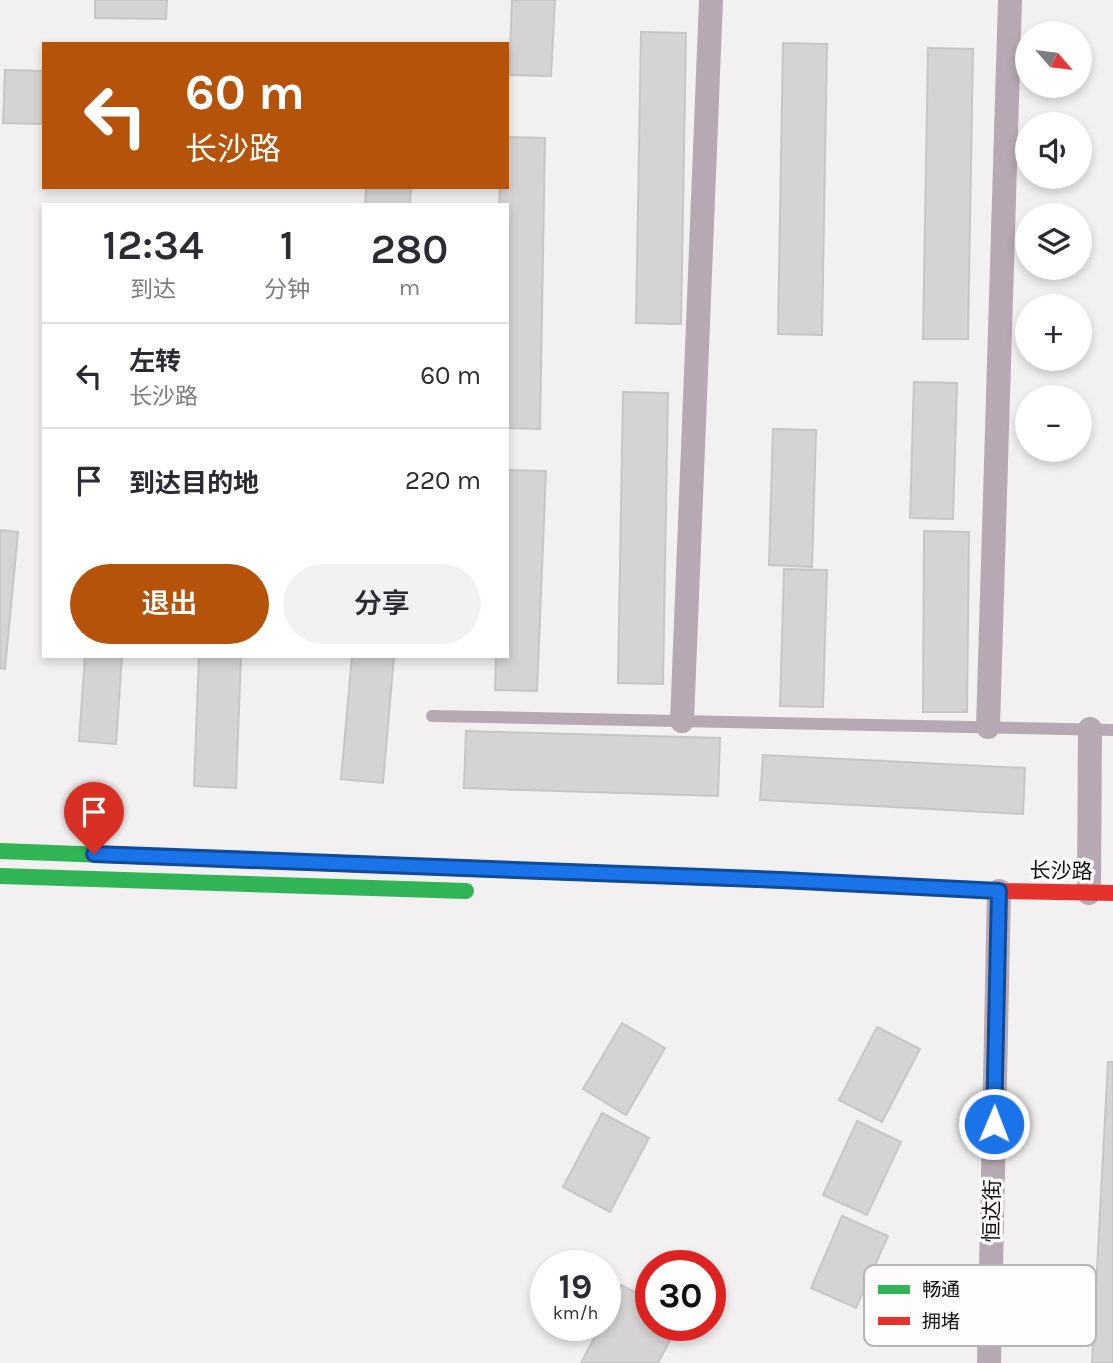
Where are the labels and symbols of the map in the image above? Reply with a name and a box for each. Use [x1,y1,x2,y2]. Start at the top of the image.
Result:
north arrow [1015,21,1092,98]
pin [64,782,124,854]
street label: 长沙路 [1029,858,1093,884]
position arrow [957,1087,1031,1161]
street label: 恒达街 [979,1179,1005,1243]
speed limit sign: 30 [635,1250,726,1341]
legend [864,1265,1096,1346]
text: 畅通 [922,1279,960,1301]
text: 拥堵 [922,1311,960,1333]

